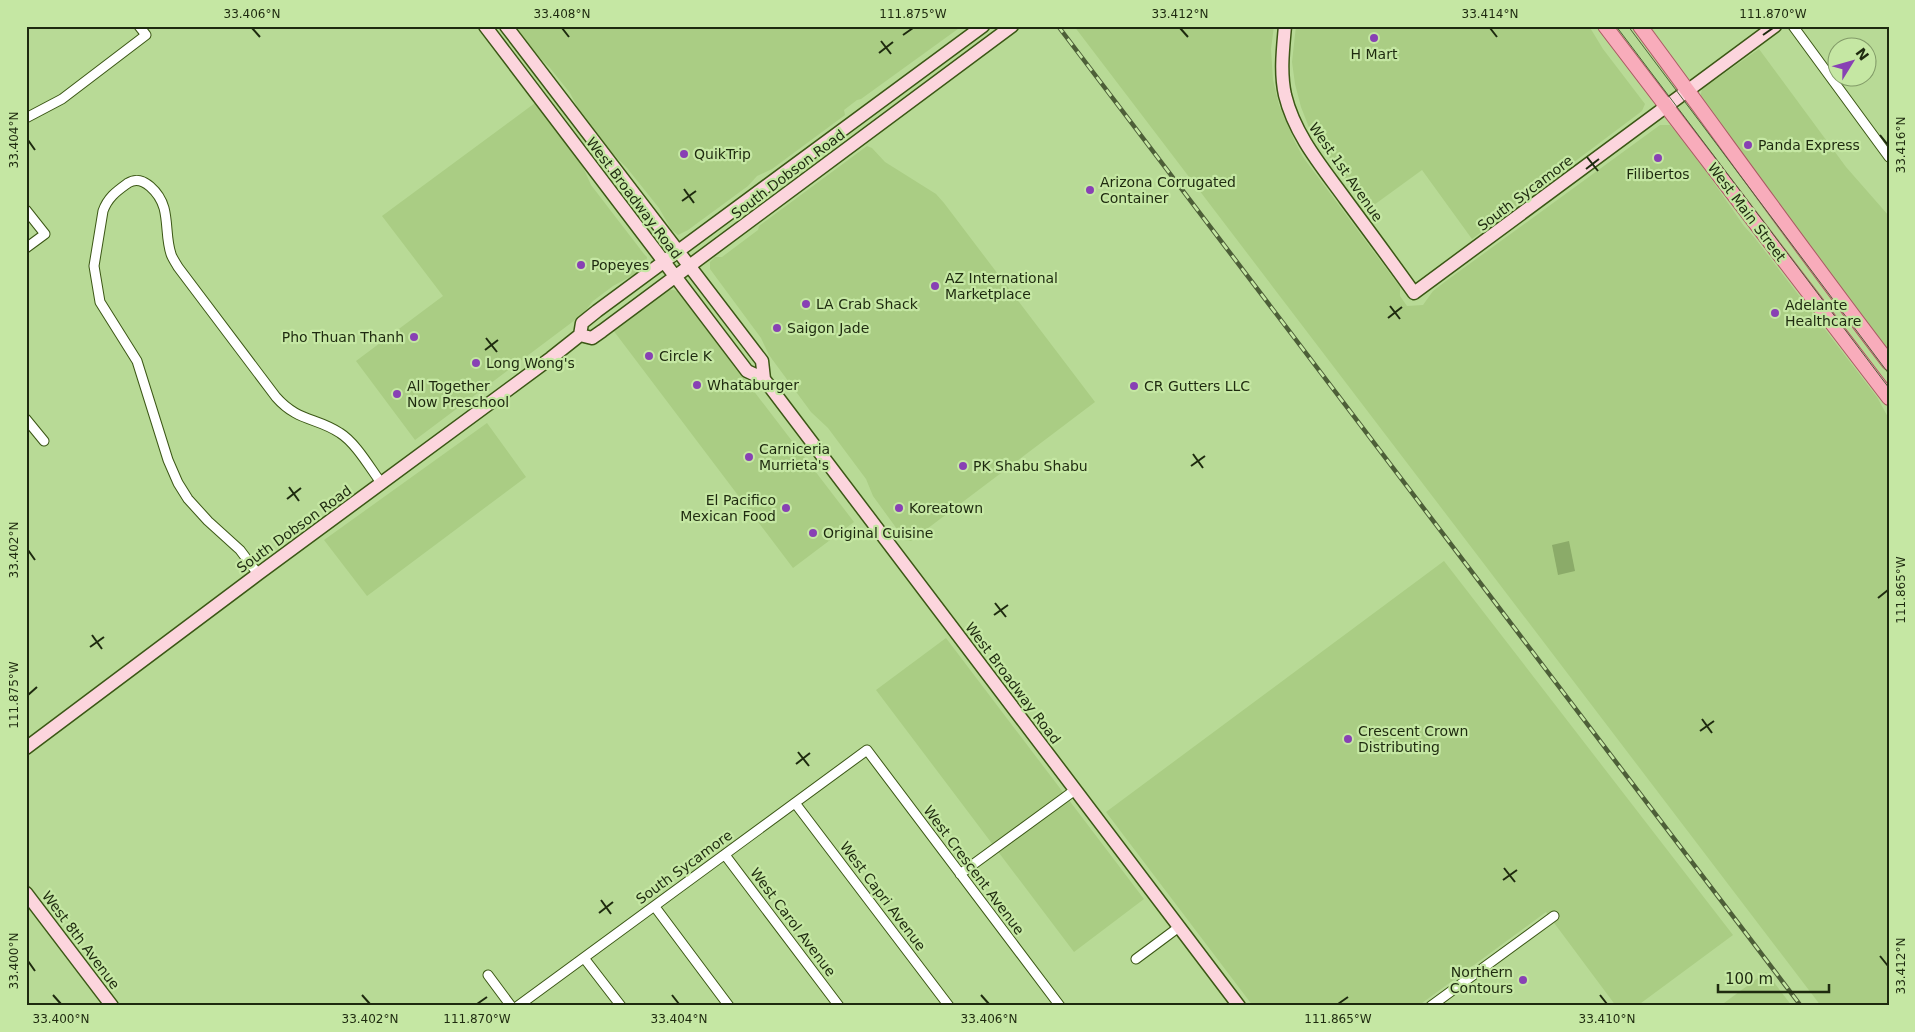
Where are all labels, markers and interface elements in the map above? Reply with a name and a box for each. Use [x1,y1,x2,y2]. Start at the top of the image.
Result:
text: 33.406°N [224,7,280,21]
text: 33.408°N [534,7,590,21]
text: 111.875°W [879,7,947,21]
text: 33.412°N [1152,7,1208,21]
text: 33.414°N [1462,7,1518,21]
text: 111.870°W [1739,7,1807,21]
marker: H Mart [1368,32,1380,44]
north arrow [1828,38,1878,88]
text: N [1852,45,1872,64]
place label: H Mart [1351,46,1398,62]
text: 33.404°N [7,112,21,168]
text: 33.416°N [1894,117,1908,173]
street label: West 1st Avenue [1306,119,1386,225]
street label: South Dobson Road [728,126,848,222]
street label: West Broadway Road [583,134,685,262]
place label: Panda Express [1758,137,1860,153]
marker: Panda Express [1742,139,1754,151]
place label: QuikTrip [694,146,751,162]
marker: QuikTrip [678,148,690,160]
street label: South Sycamore [1474,152,1576,234]
marker: Filibertos [1652,152,1664,164]
street label: West Main Street [1705,160,1790,265]
place label: Filibertos [1626,166,1690,182]
place label: Arizona Corrugated Container [1100,174,1236,206]
marker: Arizona Corrugated Container [1084,184,1096,196]
place label: Popeyes [591,257,649,273]
marker: Popeyes [575,259,587,271]
place label: AZ International Marketplace [945,270,1058,302]
marker: AZ International Marketplace [929,280,941,292]
place label: LA Crab Shack [816,296,919,312]
place label: Adelante Healthcare [1785,297,1861,329]
marker: LA Crab Shack [800,298,812,310]
marker: Adelante Healthcare [1769,307,1781,319]
place label: Saigon Jade [787,320,869,336]
marker: Saigon Jade [771,322,783,334]
place label: Pho Thuan Thanh [282,329,404,345]
marker: Pho Thuan Thanh [408,331,420,343]
place label: Circle K [659,348,713,364]
marker: Circle K [643,350,655,362]
place label: Long Wong's [486,355,575,371]
marker: Long Wong's [470,357,482,369]
place label: Whataburger [707,377,799,393]
place label: All Together Now Preschool [407,378,509,410]
place label: CR Gutters LLC [1144,378,1250,394]
marker: Whataburger [691,379,703,391]
marker: CR Gutters LLC [1128,380,1140,392]
marker: All Together Now Preschool [391,388,403,400]
place label: Carniceria Murrieta's [759,441,830,473]
marker: Carniceria Murrieta's [743,451,755,463]
place label: PK Shabu Shabu [973,458,1088,474]
marker: PK Shabu Shabu [957,460,969,472]
street label: South Dobson Road [234,482,354,576]
place label: El Pacifico Mexican Food [680,492,776,524]
place label: Koreatown [909,500,983,516]
marker: El Pacifico Mexican Food [780,502,792,514]
marker: Koreatown [893,502,905,514]
text: 33.402°N [7,522,21,578]
place label: Original Cuisine [823,525,933,541]
marker: Original Cuisine [807,527,819,539]
text: 111.865°W [1894,556,1908,624]
street label: West Broadway Road [962,619,1064,747]
text: 111.875°W [7,661,21,729]
place label: Crescent Crown Distributing [1358,723,1468,755]
marker: Crescent Crown Distributing [1342,733,1354,745]
street label: West Crescent Avenue [920,802,1028,938]
street label: South Sycamore [633,827,735,907]
street label: West Capri Avenue [837,838,929,954]
street label: West Carol Avenue [747,865,839,979]
street label: West 8th Avenue [39,888,123,992]
text: 33.400°N [7,933,21,989]
text: 33.412°N [1894,938,1908,994]
scale bar [1718,962,1829,994]
place label: Northern Contours [1450,964,1513,996]
text: 100 m [1725,970,1773,988]
marker: Northern Contours [1517,974,1529,986]
text: 33.400°N [33,1012,89,1026]
text: 33.402°N [342,1012,398,1026]
text: 111.870°W [443,1012,511,1026]
text: 33.404°N [651,1012,707,1026]
text: 33.406°N [961,1012,1017,1026]
text: 111.865°W [1304,1012,1372,1026]
text: 33.410°N [1579,1012,1635,1026]

